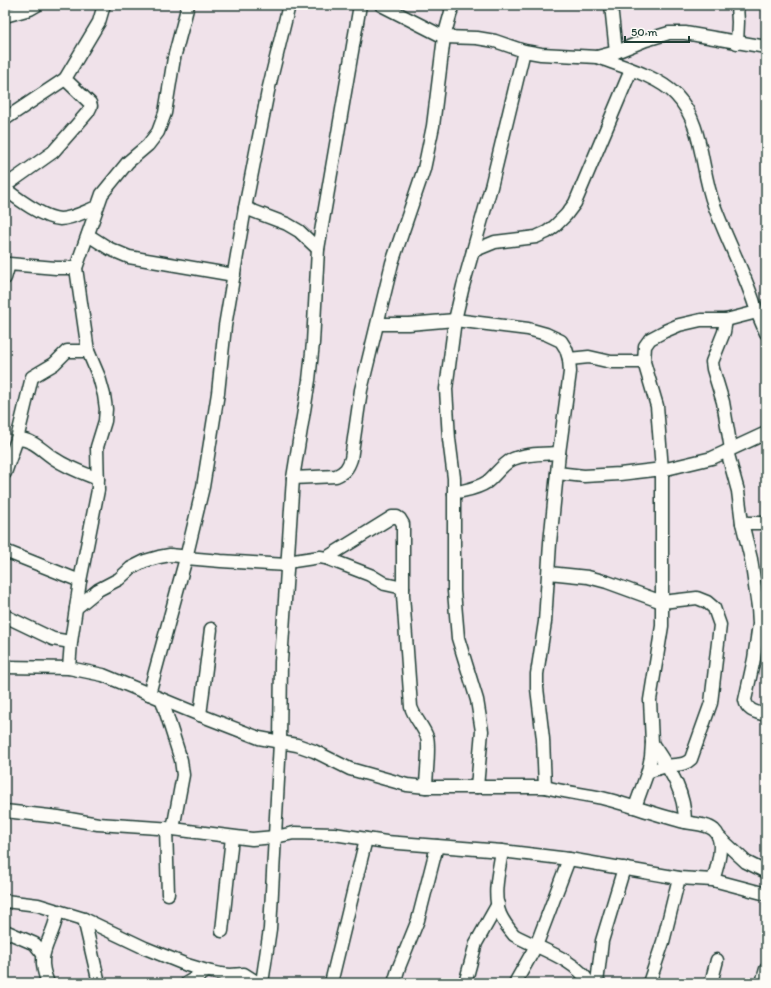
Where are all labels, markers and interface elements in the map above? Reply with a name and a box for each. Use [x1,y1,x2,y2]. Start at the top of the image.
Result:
scale bar [625,18,689,44]
text: 50 m [631,25,657,39]

